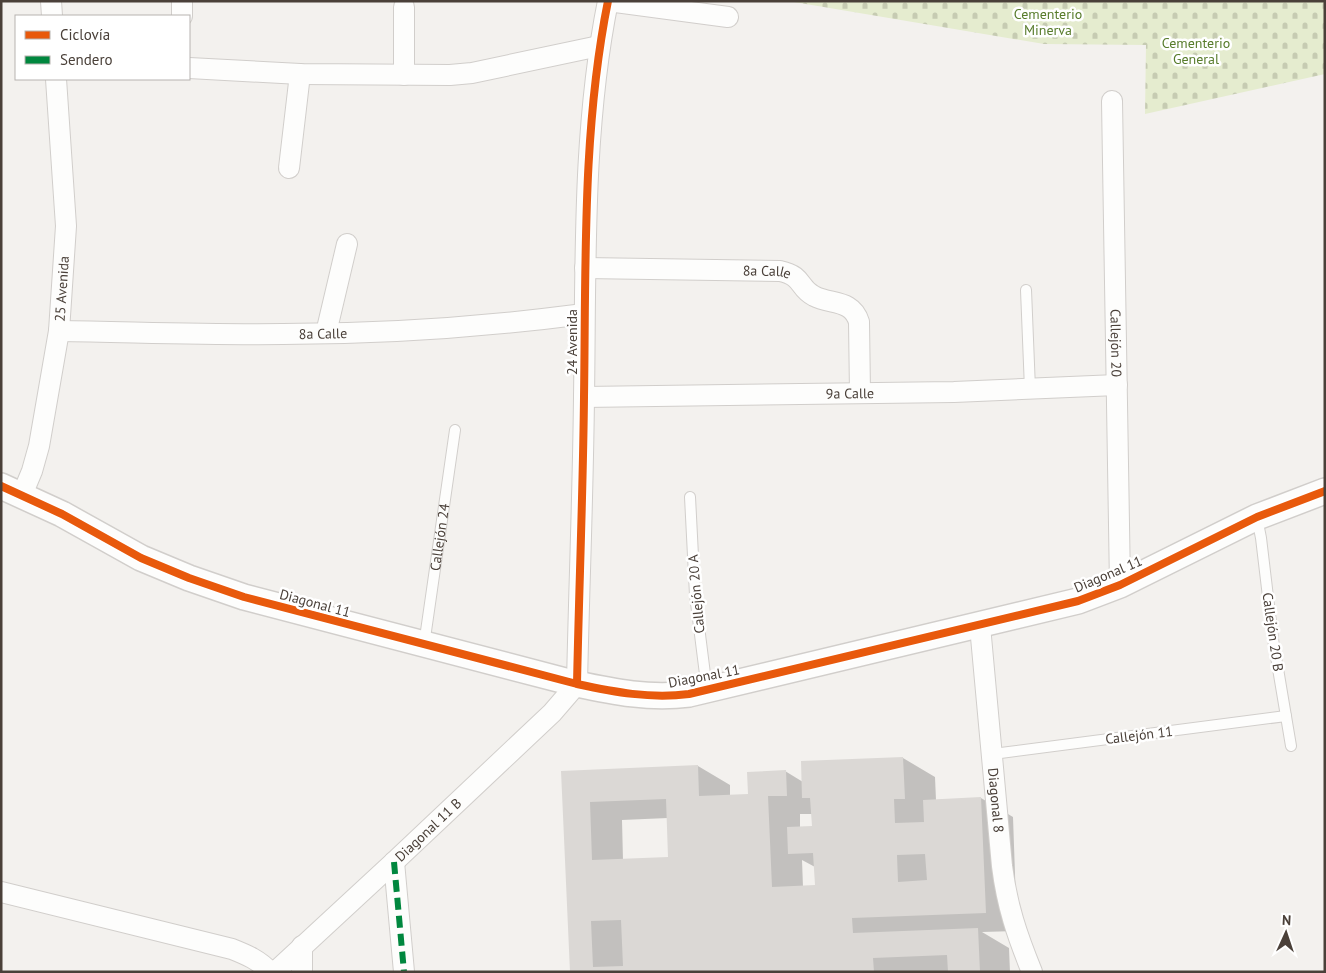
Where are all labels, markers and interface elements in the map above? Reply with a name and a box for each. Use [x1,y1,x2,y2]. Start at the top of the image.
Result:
park label: Cementerio Minerva [1014,5,1082,39]
legend [15,15,190,80]
text: Ciclovía [60,25,110,44]
park label: Cementerio General [1162,34,1230,68]
text: Sendero [60,50,113,69]
street label: 25 Avenida [51,255,73,322]
street label: 8a Calle [743,261,794,283]
street label: 24 Avenida [563,309,581,375]
street label: Callejón 20 [1106,309,1126,377]
street label: 8a Calle [299,324,347,343]
street label: 9a Calle [826,384,874,403]
street label: Callejón 24 [426,502,453,572]
street label: Diagonal 11 [1071,552,1145,596]
street label: Callejón 20 A [684,553,708,634]
street label: Diagonal 11 [278,585,352,621]
street label: Callejón 20 B [1259,591,1287,673]
street label: Diagonal 11 [667,660,741,692]
street label: Callejón 11 [1104,722,1174,748]
street label: Diagonal 8 [984,767,1008,833]
street label: Diagonal 11 B [391,794,465,865]
north arrow [1261,908,1311,958]
text: N [1282,911,1292,929]

